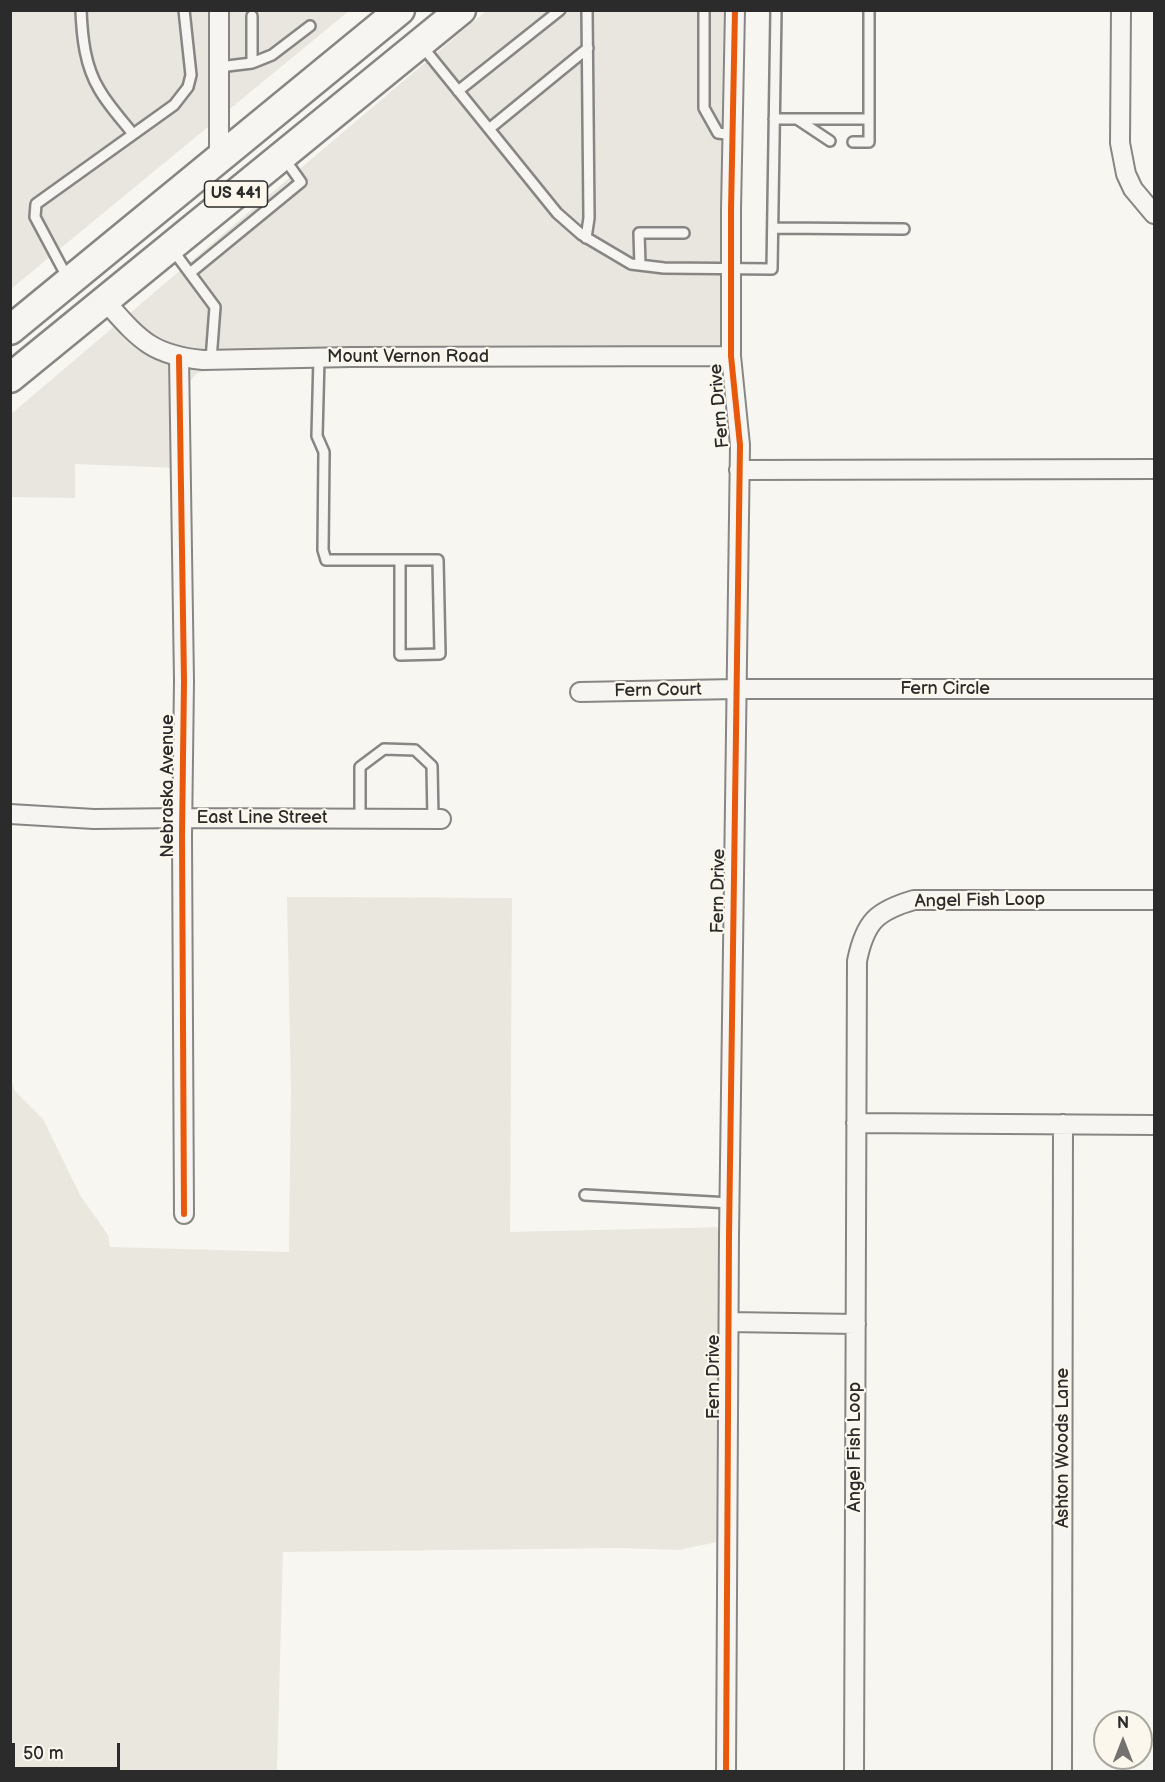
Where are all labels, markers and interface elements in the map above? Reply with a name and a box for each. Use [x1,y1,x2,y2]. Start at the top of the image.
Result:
road number: US 441 [204,181,268,207]
street label: Mount Vernon Road [327,346,489,368]
street label: Fern Drive [706,363,734,449]
street label: Fern Circle [900,678,990,700]
street label: Fern Court [614,679,702,703]
street label: Nebraska Avenue [157,714,179,858]
street label: East Line Street [196,807,328,829]
street label: Fern Drive [707,848,731,934]
street label: Angel Fish Loop [915,889,1045,913]
street label: Fern Drive [703,1335,725,1419]
street label: Ashton Woods Lane [1052,1368,1074,1528]
street label: Angel Fish Loop [844,1382,866,1512]
north arrow [1093,1710,1153,1770]
text: N [1117,1714,1129,1733]
scale bar [15,1731,123,1769]
text: 50 m [23,1743,64,1764]

